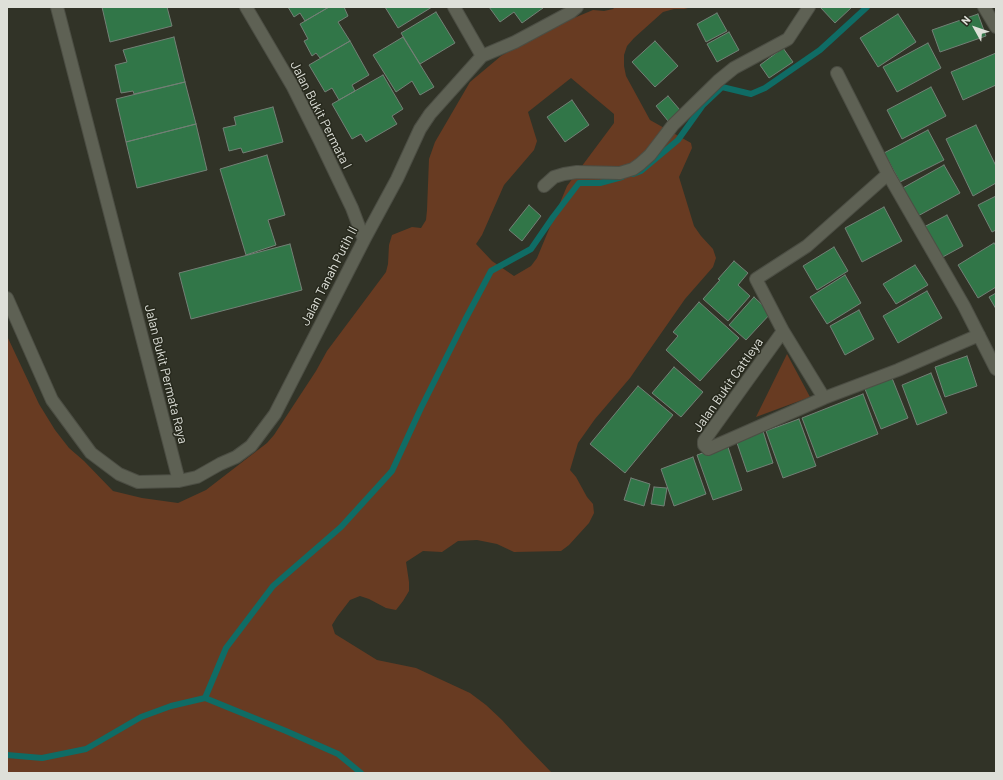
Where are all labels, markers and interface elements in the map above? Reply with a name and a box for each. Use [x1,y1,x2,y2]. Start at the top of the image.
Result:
north arrow [955,8,995,48]
text: N [958,13,973,27]
street label: Jalan Bukit Permata I [287,58,355,172]
street label: Jalan Tanah Putih II [297,224,361,328]
street label: Jalan Bukit Permata Raya [141,303,191,445]
street label: Jalan Bukit Cattleya [690,335,766,435]

